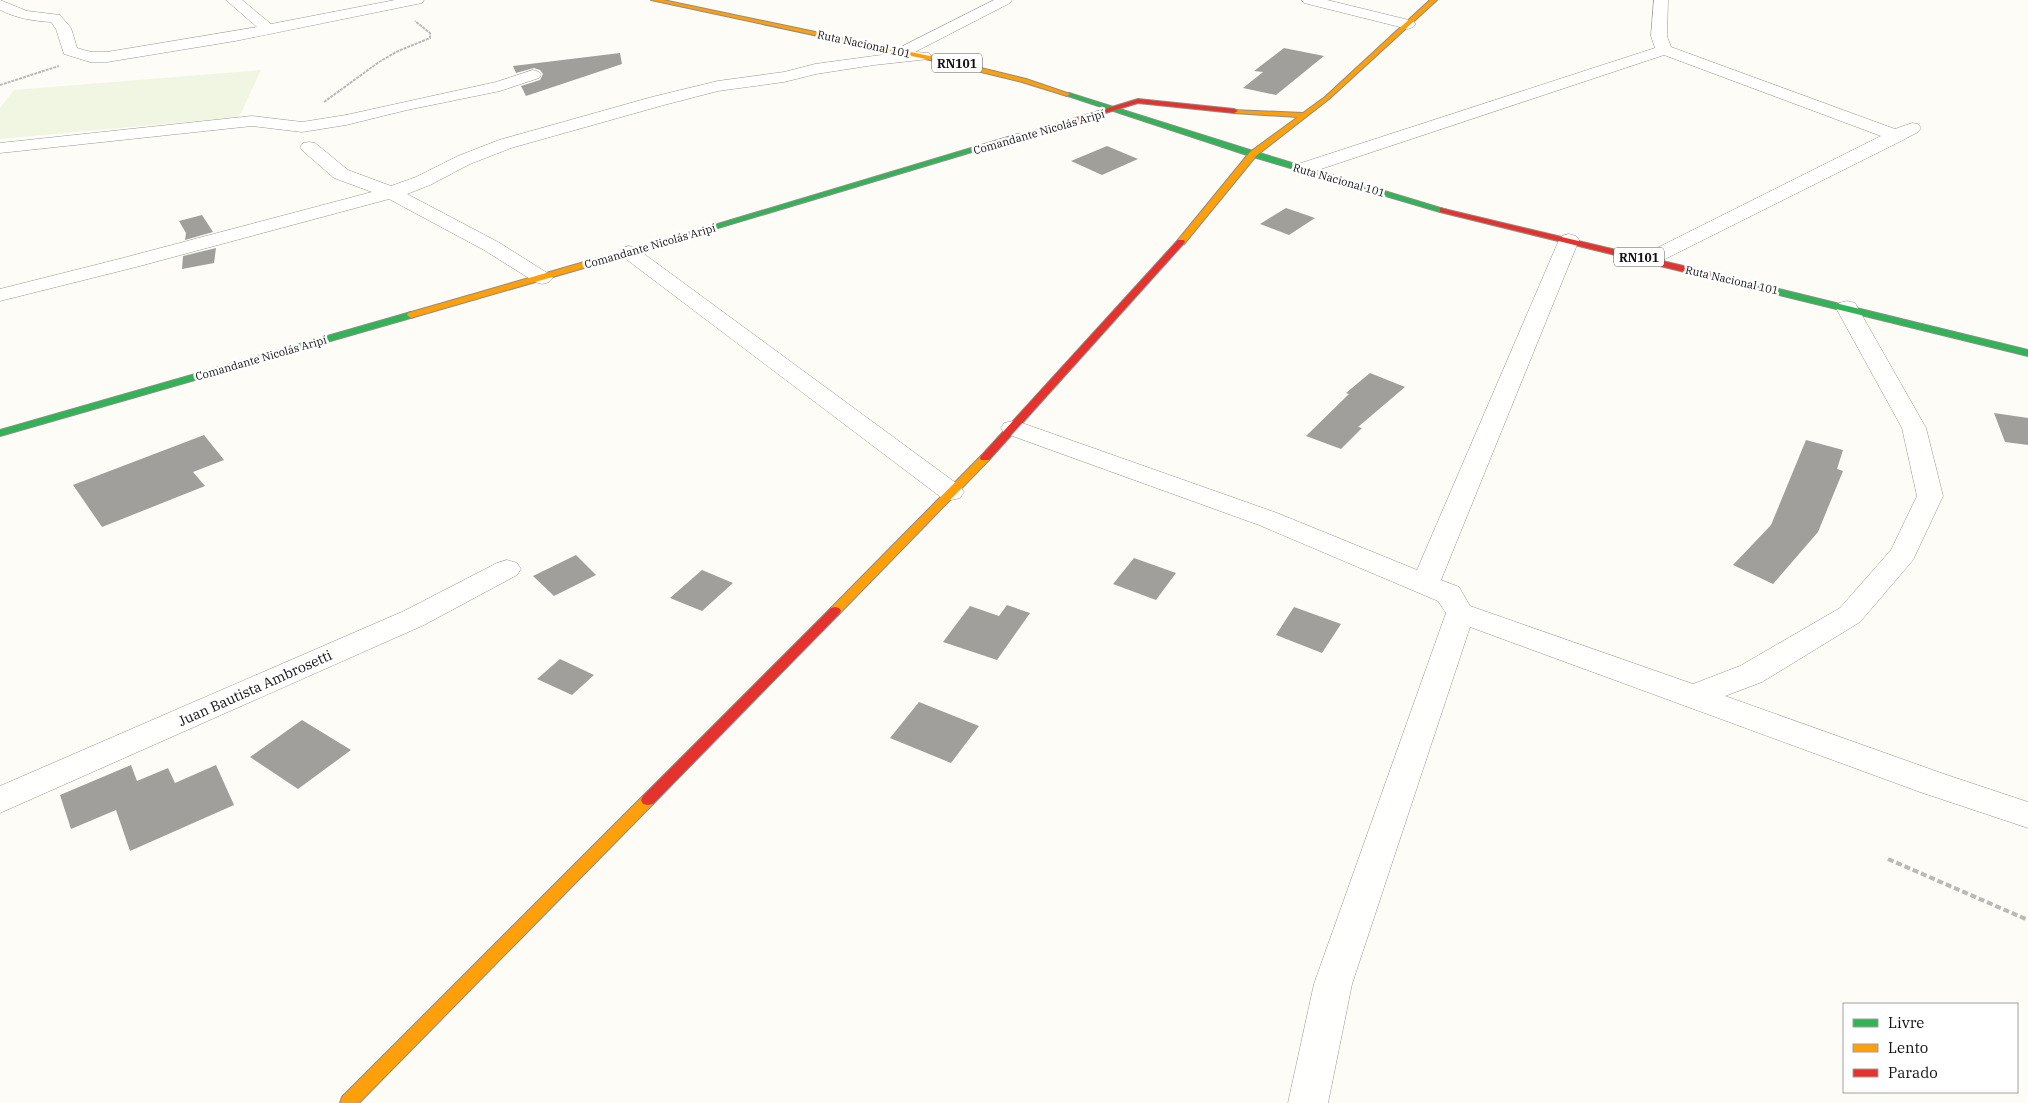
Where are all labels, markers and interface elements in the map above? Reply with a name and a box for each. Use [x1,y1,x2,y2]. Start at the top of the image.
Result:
street label: Ruta Nacional 101 [816,27,912,61]
road number: RN101 [932,54,982,72]
street label: Comandante Nicolás Aripí [972,106,1107,157]
street label: Ruta Nacional 101 [1291,160,1387,200]
street label: Comandante Nicolás Aripí [583,220,718,271]
road number: RN101 [1614,248,1664,266]
street label: Ruta Nacional 101 [1684,262,1780,298]
street label: Comandante Nicolás Aripí [194,332,329,383]
street label: Juan Bautista Ambrosetti [175,646,335,730]
legend [1843,1003,2018,1093]
text: Livre [1888,1013,1924,1032]
text: Lento [1888,1038,1928,1057]
text: Parado [1888,1063,1938,1082]

